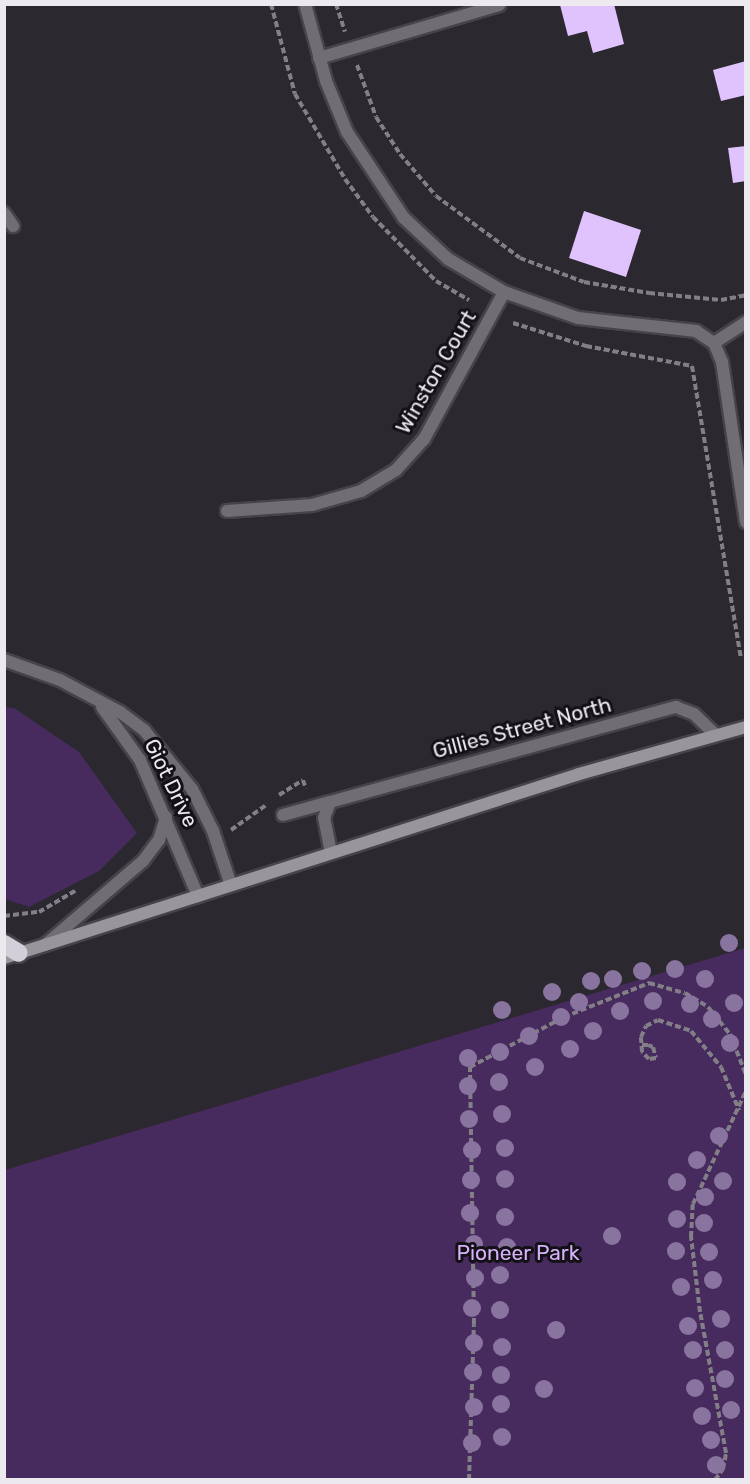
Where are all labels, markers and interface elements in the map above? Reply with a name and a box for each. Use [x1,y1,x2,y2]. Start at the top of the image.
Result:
street label: Winston Court [391,306,481,438]
street label: Gillies Street North [430,692,614,764]
street label: Giot Drive [139,735,203,831]
park label: Pioneer Park [456,1240,580,1266]

